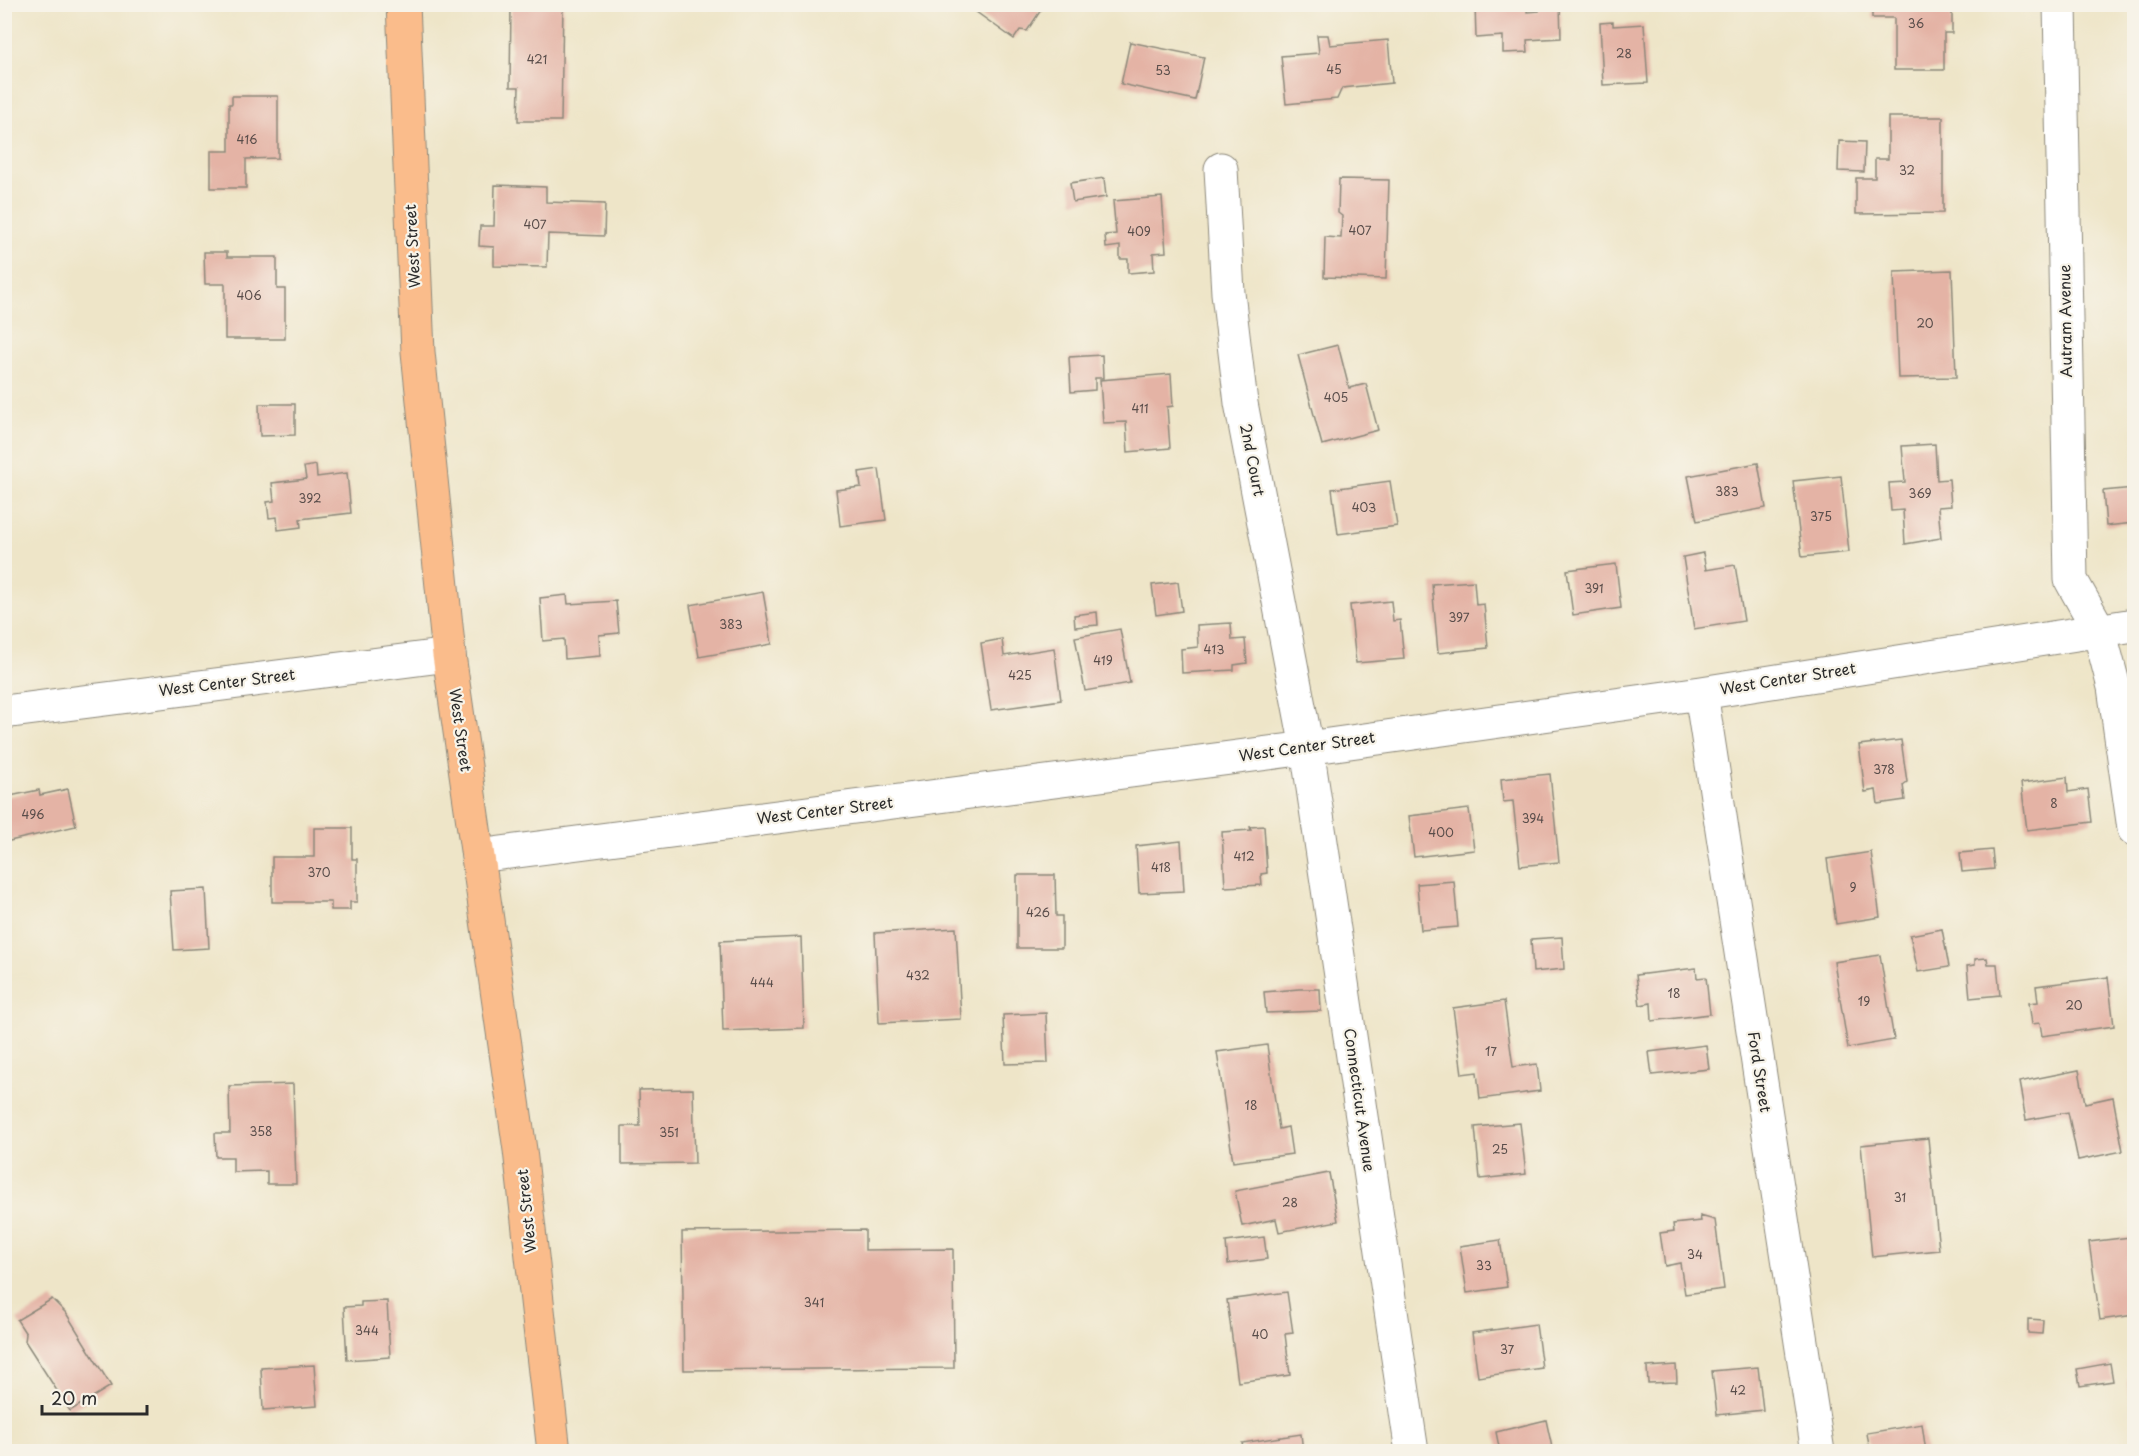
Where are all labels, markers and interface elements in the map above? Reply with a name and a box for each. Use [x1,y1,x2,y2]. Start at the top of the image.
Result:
house number: 36 [1908,14,1924,32]
house number: 28 [1616,44,1632,62]
house number: 421 [527,50,547,68]
house number: 45 [1326,60,1342,78]
house number: 53 [1155,61,1171,79]
house number: 416 [236,130,258,148]
house number: 32 [1899,161,1915,179]
street label: West Street [398,204,425,289]
house number: 407 [523,215,547,233]
house number: 407 [1348,221,1372,239]
house number: 409 [1127,222,1151,240]
street label: Autram Avenue [2052,264,2077,378]
house number: 406 [236,286,262,304]
house number: 20 [1916,314,1934,332]
house number: 405 [1324,388,1348,406]
house number: 411 [1131,399,1149,417]
street label: 2nd Court [1235,421,1272,498]
house number: 383 [1715,482,1739,500]
house number: 369 [1909,484,1931,502]
house number: 392 [299,489,321,507]
house number: 403 [1352,498,1376,516]
house number: 375 [1810,507,1832,525]
house number: 391 [1584,579,1604,597]
house number: 397 [1448,608,1470,626]
house number: 383 [719,615,743,633]
house number: 413 [1204,640,1224,658]
house number: 419 [1093,651,1113,669]
street label: West Center Street [1718,655,1857,700]
street label: West Center Street [157,662,296,701]
house number: 425 [1008,666,1032,684]
street label: West Street [444,687,479,773]
street label: West Center Street [1237,725,1376,766]
house number: 378 [1873,760,1895,778]
street label: West Center Street [755,790,894,829]
house number: 8 [2050,794,2058,812]
house number: 496 [22,805,44,823]
house number: 394 [1522,809,1544,827]
house number: 400 [1428,823,1454,841]
house number: 412 [1233,847,1255,865]
house number: 418 [1151,858,1171,876]
house number: 370 [308,863,331,881]
house number: 9 [1849,878,1857,896]
house number: 426 [1026,903,1050,921]
house number: 432 [906,966,930,984]
house number: 444 [750,973,774,991]
house number: 18 [1668,984,1680,1002]
house number: 19 [1858,992,1870,1010]
house number: 20 [2065,996,2083,1014]
street label: Connecticut Avenue [1339,1027,1382,1173]
street label: Ford Street [1743,1030,1778,1114]
house number: 17 [1485,1042,1497,1060]
house number: 18 [1245,1096,1257,1114]
house number: 358 [250,1122,272,1140]
house number: 351 [659,1123,679,1141]
house number: 25 [1492,1140,1508,1158]
street label: West Street [510,1168,541,1254]
house number: 31 [1894,1188,1906,1206]
house number: 28 [1282,1193,1298,1211]
house number: 34 [1687,1245,1703,1263]
house number: 33 [1476,1256,1492,1274]
house number: 341 [804,1293,824,1311]
house number: 344 [355,1321,379,1339]
house number: 40 [1252,1325,1269,1343]
house number: 37 [1500,1340,1515,1358]
scale bar [42,1378,147,1416]
house number: 42 [1730,1381,1746,1399]
text: 20 m [51,1384,97,1411]

